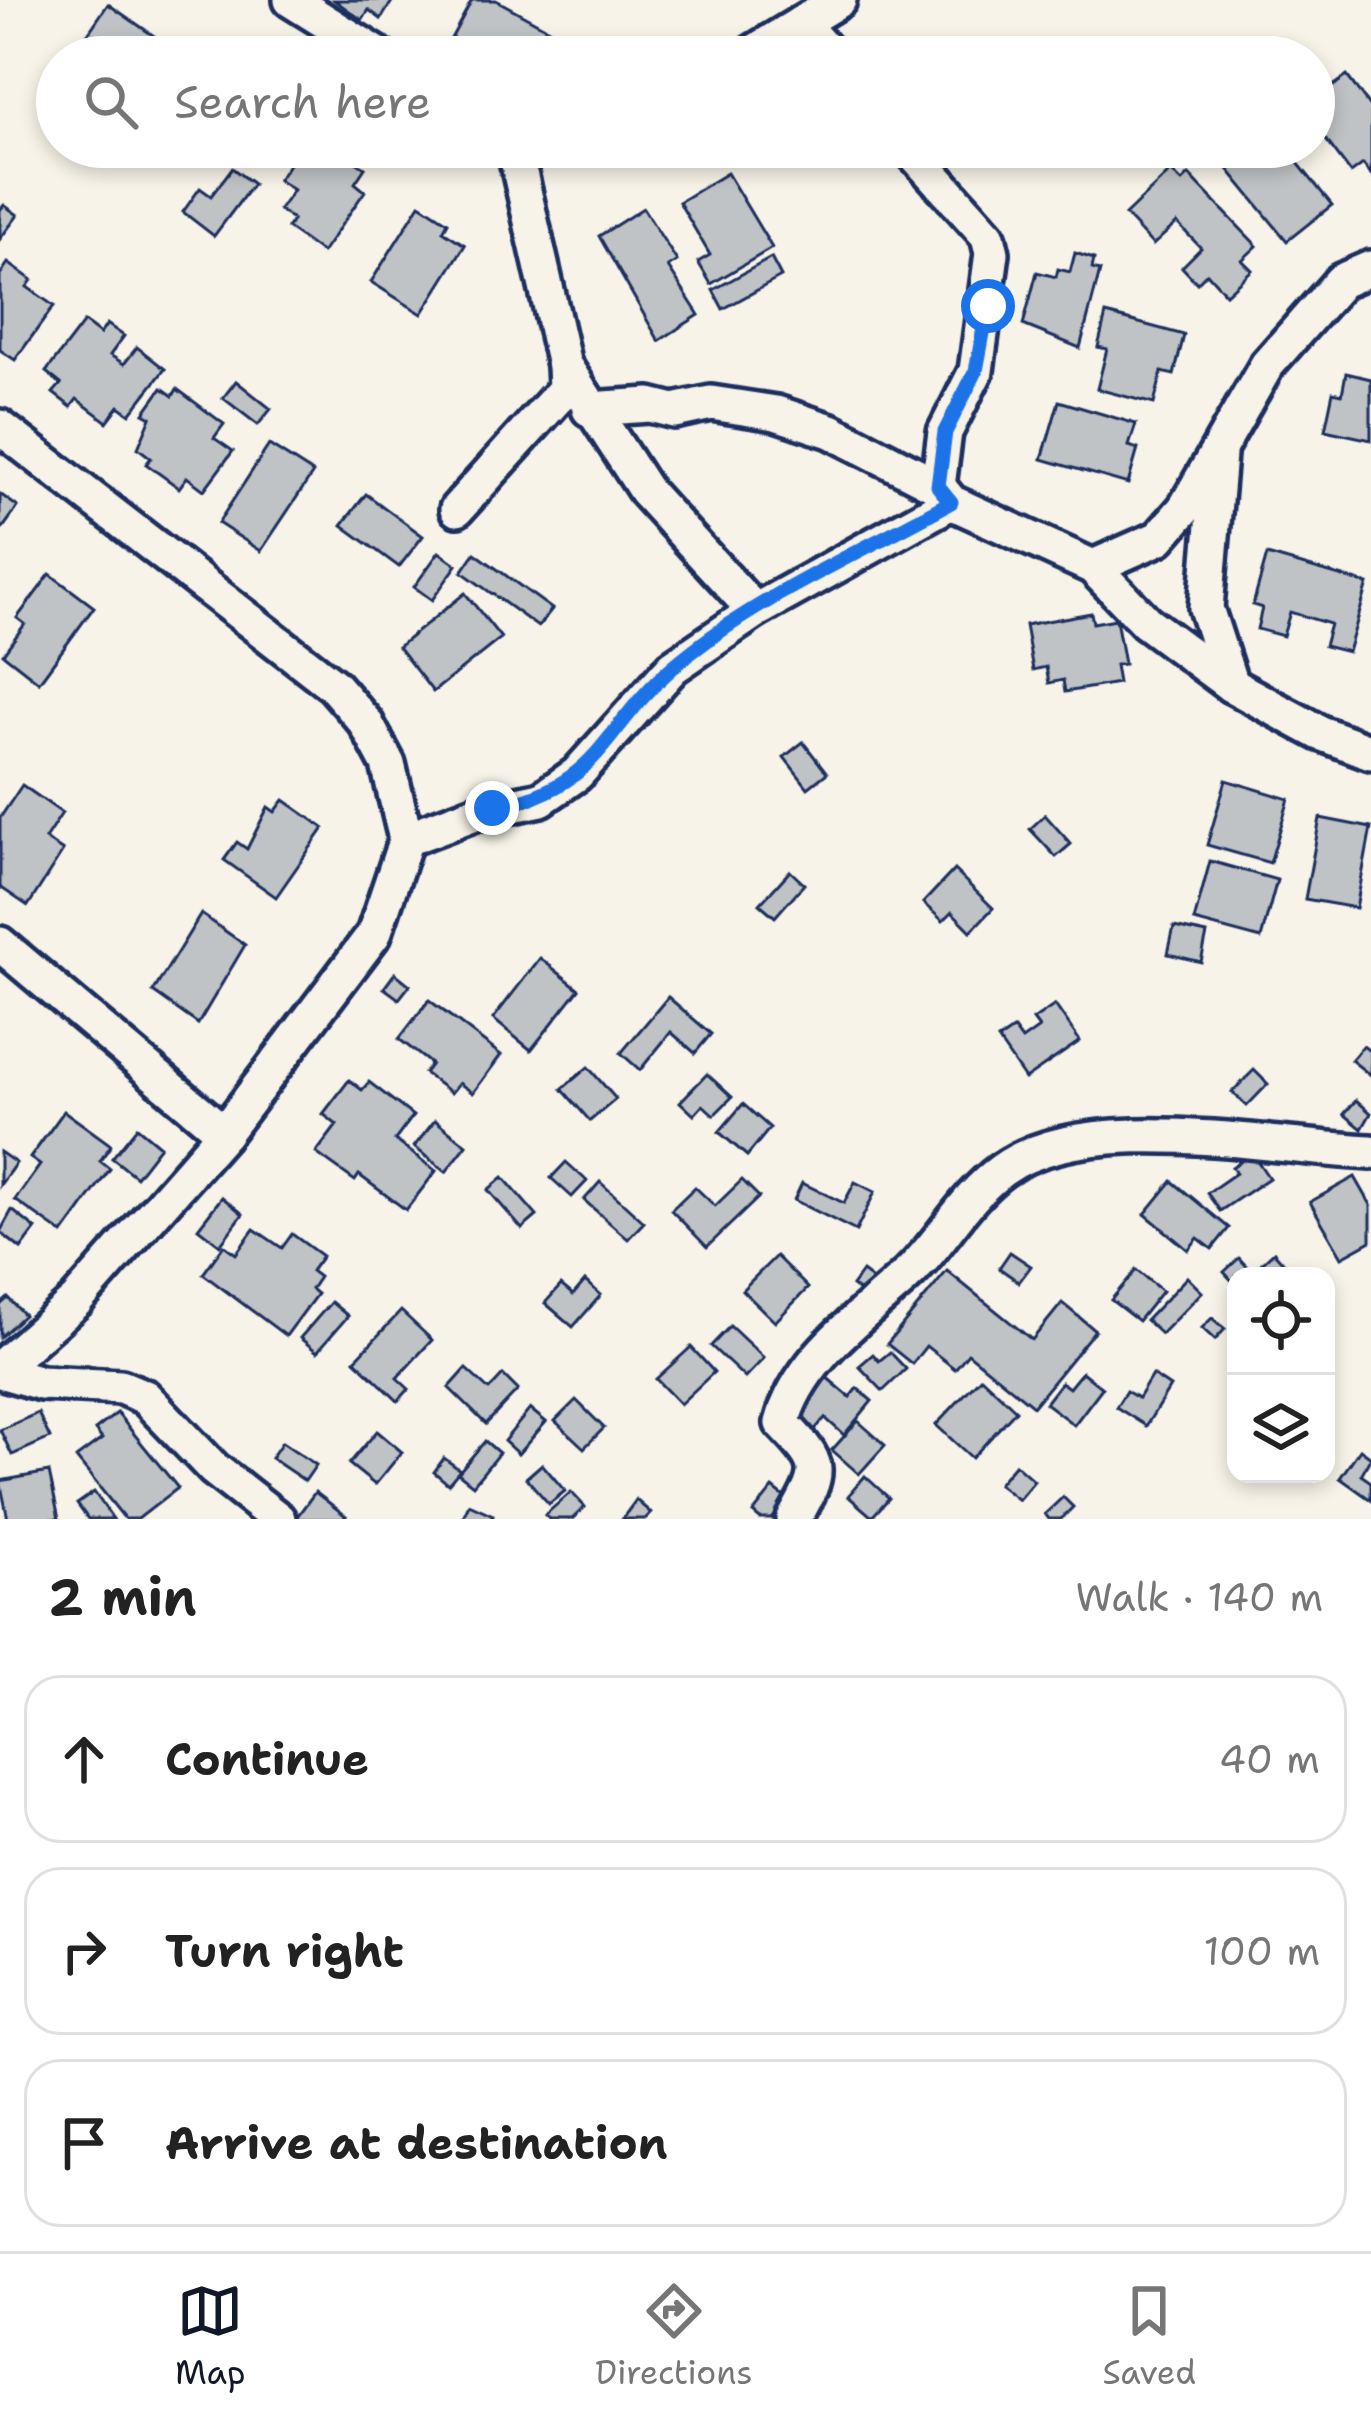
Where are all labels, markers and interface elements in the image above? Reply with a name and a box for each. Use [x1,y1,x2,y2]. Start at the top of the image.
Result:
search box [36,36,1335,168]
icon: search [78,69,144,135]
text: Search here [174,72,431,132]
route start [961,279,1015,333]
route end [465,781,519,835]
map controls [1227,1267,1335,1483]
button: locate [1227,1267,1335,1375]
button: layers [1227,1375,1335,1483]
text: 2 min [48,1563,197,1631]
text: Walk · 140 m [1075,1571,1323,1623]
icon: ahead [51,1726,117,1792]
text: Continue [165,1729,369,1789]
text: 40 m [1219,1733,1320,1785]
icon: right [51,1918,117,1984]
text: Turn right [165,1921,404,1981]
text: 100 m [1204,1925,1320,1977]
icon: arrive [51,2110,117,2176]
text: Arrive at destination [165,2113,668,2173]
tab: Map [175,2278,246,2395]
tab: Directions [595,2278,753,2395]
tab: Saved [1102,2278,1196,2395]

